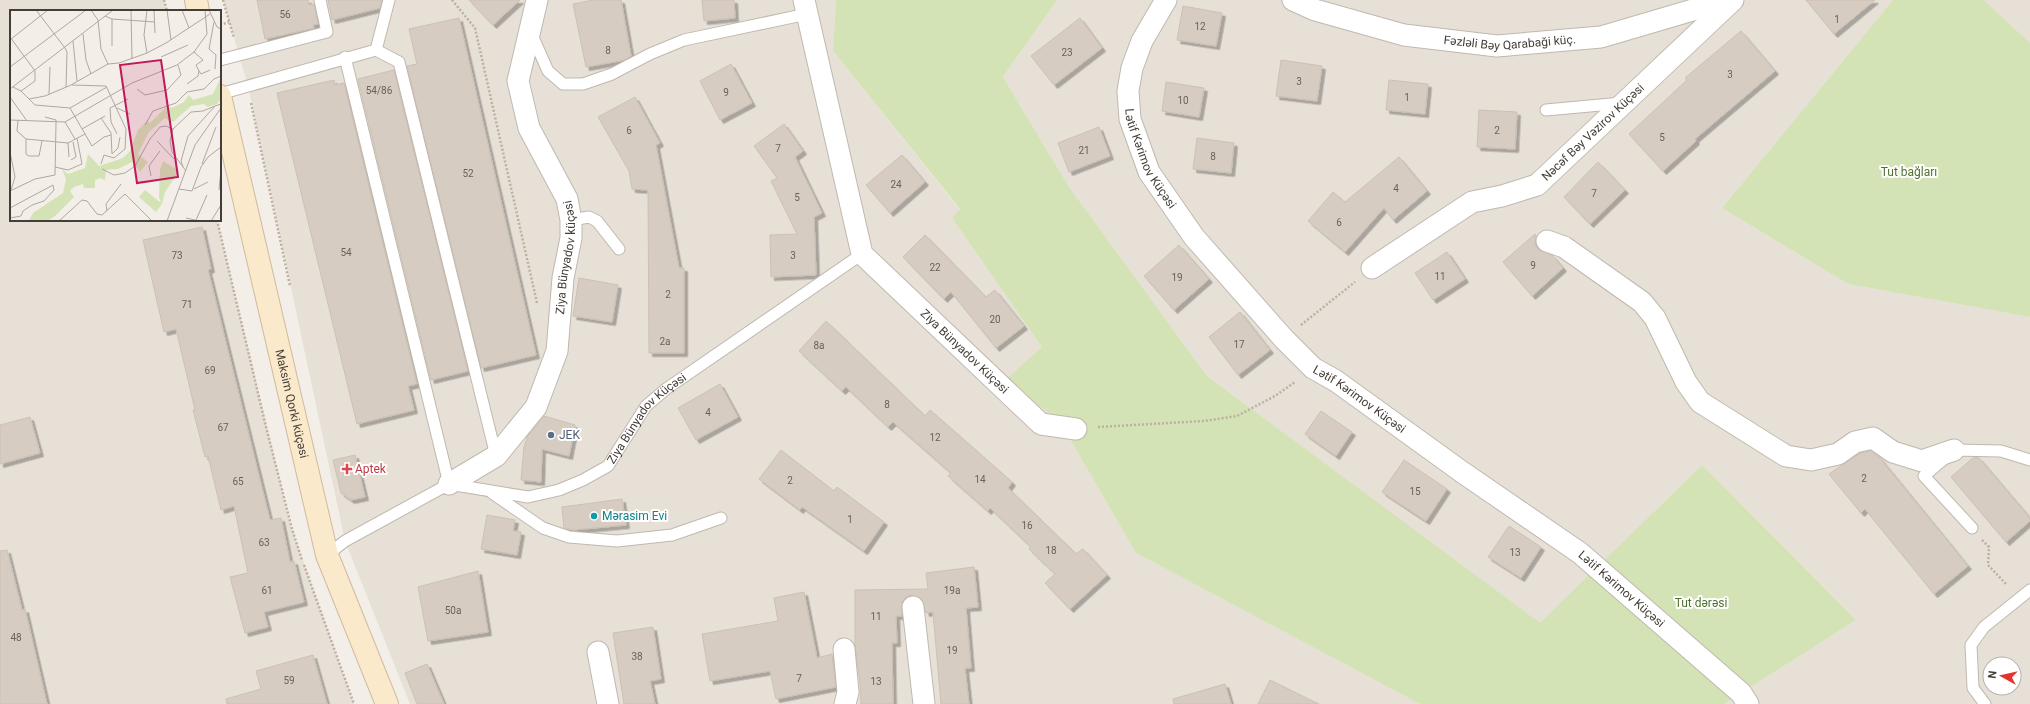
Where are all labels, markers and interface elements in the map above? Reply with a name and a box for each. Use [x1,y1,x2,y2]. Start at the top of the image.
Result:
house number: 56 [279,9,291,20]
inset map [10,10,221,221]
house number: 1 [1834,14,1840,25]
house number: 12 [1194,21,1206,32]
street label: Fəzləli Bəy Qarabaği küç. [1443,32,1576,53]
house number: 8 [605,45,611,56]
house number: 23 [1061,47,1073,58]
house number: 3 [1727,69,1733,80]
house number: 3 [1296,76,1302,87]
street label: Nəcəf Bəy Vəzirov Küçəsi [1539,81,1647,184]
house number: 54/86 [366,85,393,96]
house number: 9 [723,87,729,98]
house number: 1 [1404,92,1410,103]
house number: 10 [1177,95,1189,106]
street label: Lətif Kərimov Küçəsi [1122,108,1179,211]
house number: 6 [626,125,632,136]
house number: 2 [1494,125,1500,136]
house number: 5 [1659,132,1665,143]
house number: 7 [775,143,781,154]
house number: 21 [1078,145,1090,156]
house number: 8 [1210,151,1216,162]
park label: Tut bağları [1881,165,1937,179]
house number: 52 [462,168,474,179]
house number: 24 [890,179,902,190]
house number: 4 [1393,183,1399,194]
house number: 7 [1591,188,1597,199]
house number: 5 [794,192,800,203]
street label: Ziya Bünyadov küçəsi [553,199,578,315]
house number: 6 [1336,217,1342,228]
house number: 54 [340,247,352,258]
house number: 73 [171,250,183,261]
house number: 3 [790,250,796,261]
house number: 9 [1530,260,1536,271]
house number: 22 [929,262,941,273]
house number: 11 [1434,271,1446,282]
house number: 19 [1171,272,1183,283]
house number: 2 [665,289,671,300]
house number: 71 [181,299,193,310]
street label: Ziya Bünyadov Küçəsi [918,306,1012,397]
house number: 20 [989,314,1001,325]
house number: 2a [659,336,671,347]
house number: 17 [1233,339,1245,350]
house number: 8a [813,340,825,351]
street label: Maksim Qorki küçəsi [272,348,311,460]
street label: Lətif Kərimov Küçəsi [1311,362,1408,436]
house number: 69 [204,365,216,376]
street label: Ziya Bünyadov Küçəsi [604,370,689,466]
house number: 8 [884,399,890,410]
house number: 4 [705,407,711,418]
house number: 67 [217,422,229,433]
place label: JEK [559,428,580,442]
marker: JEK [546,430,556,440]
house number: 12 [929,432,941,443]
place label: Aptek [355,462,387,476]
marker: Aptek [342,464,352,474]
house number: 2 [1861,473,1867,484]
house number: 14 [974,474,986,485]
house number: 2 [787,475,793,486]
house number: 65 [232,476,244,487]
house number: 15 [1409,486,1421,497]
place label: Mərasim Evi [602,509,667,523]
marker: Mərasim Evi [589,511,599,521]
house number: 1 [847,514,853,525]
house number: 16 [1021,520,1033,531]
house number: 63 [258,537,270,548]
house number: 18 [1045,545,1057,556]
house number: 13 [1509,547,1521,558]
street label: Lətif Kərimov Küçəsi [1576,548,1667,630]
house number: 61 [261,585,273,596]
house number: 19a [944,585,960,596]
park label: Tut dərəsi [1675,596,1727,610]
house number: 50a [445,605,461,616]
house number: 11 [870,611,882,622]
house number: 48 [10,632,22,643]
house number: 19 [946,645,958,656]
house number: 38 [631,651,643,662]
north arrow [1982,656,2022,696]
text: N [1986,670,2000,679]
house number: 7 [796,673,802,684]
house number: 59 [283,675,295,686]
house number: 13 [870,676,882,687]

